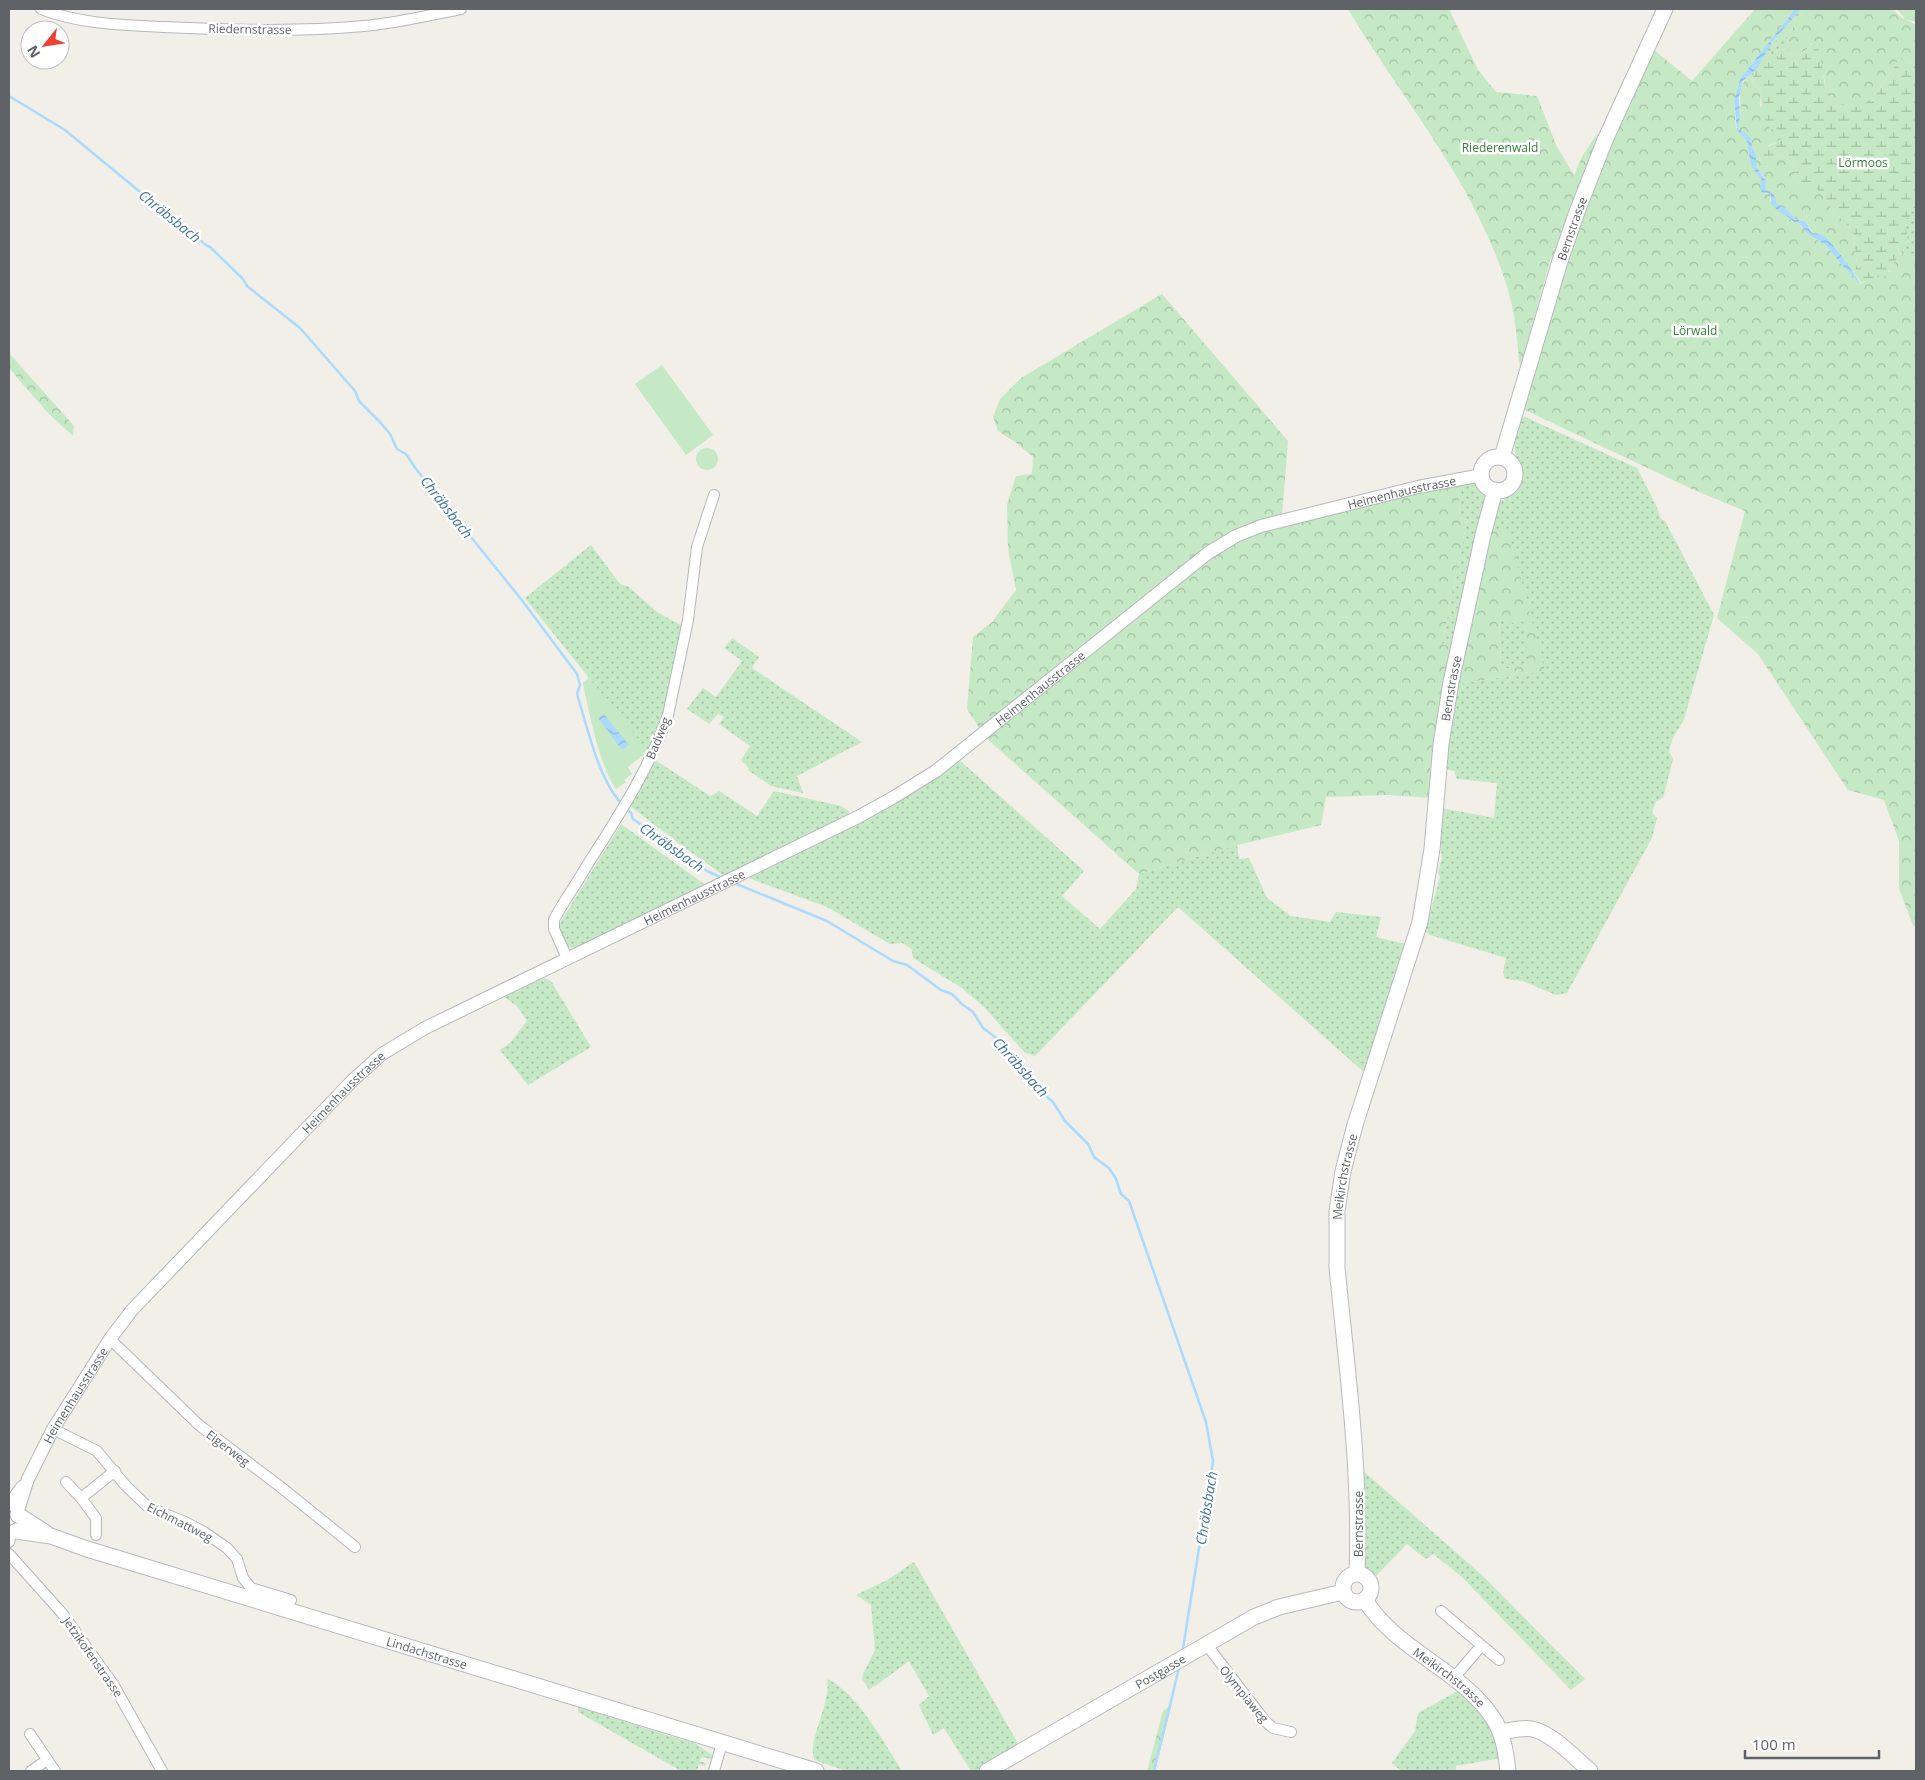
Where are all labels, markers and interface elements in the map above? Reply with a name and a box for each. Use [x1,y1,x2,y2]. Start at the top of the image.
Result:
north arrow [20,20,70,70]
street label: Riedernstrasse [208,20,292,38]
text: N [22,42,44,61]
park label: Riederenwald [1462,139,1538,156]
park label: Lörmoos [1838,154,1888,171]
water label: Chräbsbach [135,185,205,247]
street label: Bernstrasse [1552,194,1591,263]
park label: Lörwald [1673,322,1717,339]
water label: Chräbsbach [417,472,477,542]
street label: Heimenhausstrasse [1346,472,1458,513]
street label: Heimenhausstrasse [991,646,1089,729]
street label: Bernstrasse [1436,654,1465,722]
street label: Badweg [642,714,674,762]
water label: Chräbsbach [636,818,708,876]
street label: Heimenhausstrasse [641,865,748,929]
water label: Chräbsbach [989,1033,1053,1101]
street label: Heimenhausstrasse [298,1047,389,1137]
street label: Meikirchstrasse [1329,1131,1361,1220]
street label: Heimenhausstrasse [39,1343,112,1446]
street label: Eigerweg [203,1426,254,1470]
water label: Chräbsbach [1191,1470,1221,1546]
street label: Bernstrasse [1350,1490,1367,1557]
street label: Eichmattweg [144,1498,216,1546]
street label: Jetzikofenstrasse [58,1613,127,1701]
street label: Lindachstrasse [385,1632,470,1673]
street label: Meikirchstrasse [1410,1643,1490,1711]
street label: Postgasse [1132,1650,1189,1692]
street label: Olympiaweg [1216,1662,1273,1727]
scale bar [1745,1728,1879,1760]
text: 100 m [1752,1734,1796,1754]

